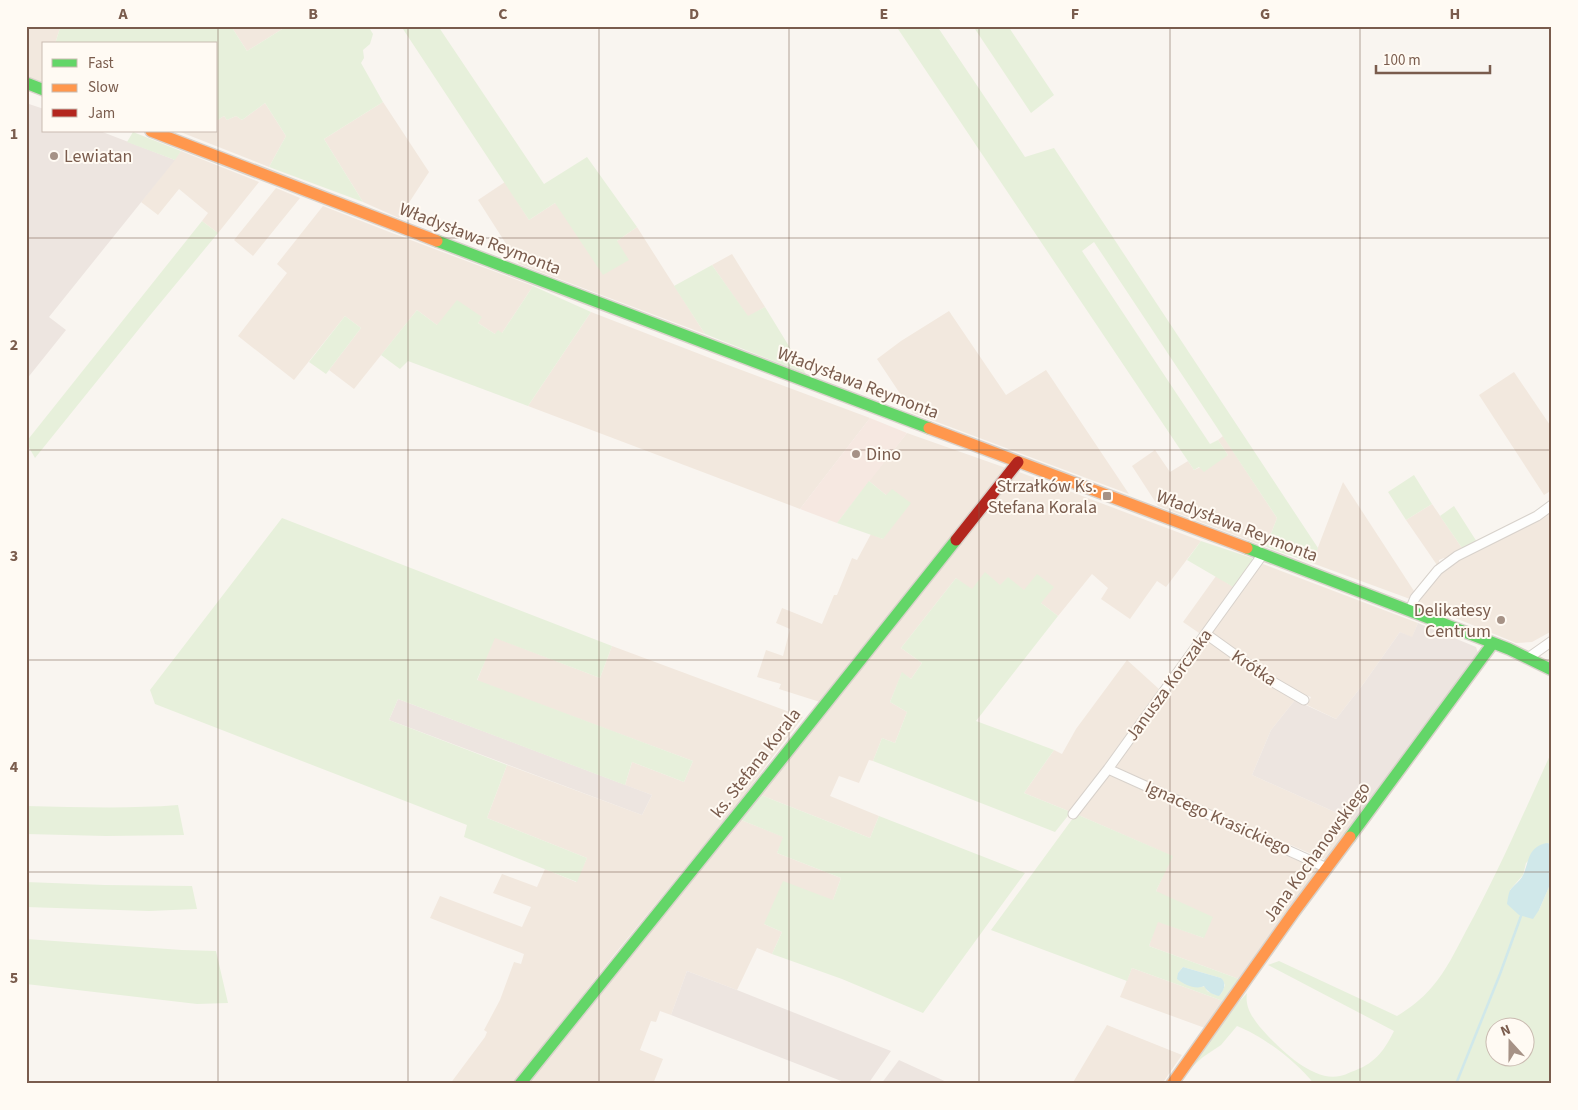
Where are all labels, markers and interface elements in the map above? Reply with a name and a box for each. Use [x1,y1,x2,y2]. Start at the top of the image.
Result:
text: A [117,3,128,25]
text: B [308,3,318,25]
text: C [498,3,508,25]
text: D [689,3,699,25]
text: E [880,3,888,25]
text: F [1071,3,1079,25]
text: G [1260,3,1270,25]
text: H [1450,3,1460,25]
legend [42,42,218,132]
scale bar [1376,42,1489,74]
text: 100 m [1383,50,1421,71]
text: Fast [88,53,114,74]
text: Slow [88,77,119,98]
text: Jam [88,103,115,124]
text: 1 [10,123,18,145]
place label: Lewiatan [64,144,132,169]
marker: Lewiatan [48,150,60,162]
street label: Władysława Reymonta [396,197,564,281]
text: 2 [10,334,18,356]
street label: Władysława Reymonta [774,341,942,425]
place label: Dino [866,442,901,467]
marker: Dino [850,448,862,460]
place label: Strzałków Ks. Stefana Korala [988,474,1097,520]
street label: Władysława Reymonta [1153,484,1321,568]
marker: Strzałków Ks. Stefana Korala [1101,490,1113,502]
text: 3 [10,545,18,567]
place label: Delikatesy Centrum [1414,598,1492,644]
marker: Delikatesy Centrum [1495,614,1507,626]
street label: Janusza Korczaka [1120,624,1218,746]
street label: Krótka [1226,644,1282,692]
street label: ks. Stefana Korala [705,703,807,823]
text: 4 [10,756,19,778]
street label: Ignacego Krasickiego [1141,775,1295,861]
street label: Jana Kochanowskiego [1258,777,1376,927]
text: 5 [10,967,18,989]
north arrow [1486,1018,1536,1068]
text: N [1498,1020,1514,1042]

